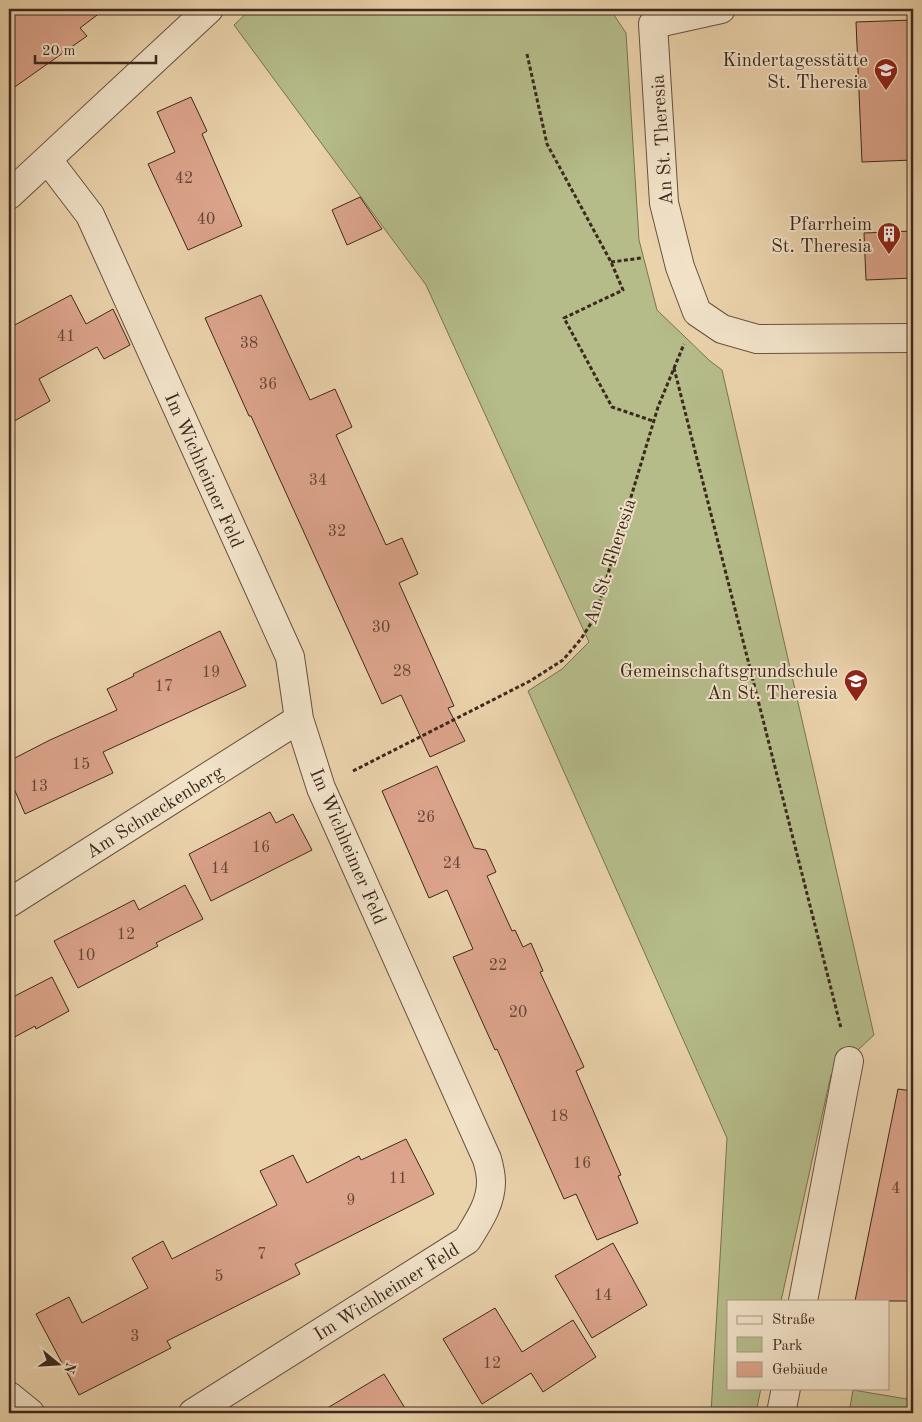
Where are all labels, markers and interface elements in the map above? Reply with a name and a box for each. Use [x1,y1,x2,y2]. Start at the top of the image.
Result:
scale bar [35,32,156,64]
text: 20 m [42,44,76,59]
place label: Kindertagesstätte St. Theresia [722,52,869,93]
school or university icon: Kindertagesstätte St. Theresia [873,57,899,91]
street label: An St. Theresia [649,73,678,206]
house number: 42 [175,171,193,187]
house number: 40 [197,212,215,228]
place label: Pfarrheim St. Theresia [771,216,873,257]
building icon: Pfarrheim St. Theresia [876,221,902,255]
house number: 41 [57,329,75,345]
house number: 38 [240,336,258,352]
house number: 36 [259,377,277,393]
street label: Im Wichheimer Feld [160,391,245,551]
house number: 34 [309,473,327,489]
street label: An St. Theresia [582,496,641,627]
house number: 32 [328,524,346,540]
house number: 30 [372,620,390,636]
place label: Gemeinschaftsgrundschule An St. Theresia [620,663,839,704]
house number: 28 [393,664,411,680]
house number: 19 [202,665,220,681]
school or university icon: Gemeinschaftsgrundschule An St. Theresia [843,668,869,702]
house number: 17 [155,679,173,695]
house number: 15 [72,757,90,773]
street label: Am Schneckenberg [83,763,228,863]
street label: Im Wichheimer Feld [305,766,388,928]
house number: 13 [30,779,48,795]
house number: 26 [417,810,435,826]
house number: 16 [252,840,270,856]
house number: 24 [443,856,461,872]
house number: 14 [211,861,229,877]
house number: 12 [117,927,135,943]
house number: 10 [77,948,95,964]
house number: 22 [489,958,507,974]
house number: 20 [509,1005,527,1021]
house number: 18 [550,1109,568,1125]
house number: 16 [573,1156,591,1172]
house number: 11 [389,1171,407,1187]
house number: 4 [891,1181,901,1197]
house number: 9 [346,1193,356,1209]
street label: Im Wichheimer Feld [311,1241,463,1346]
house number: 7 [257,1247,267,1263]
house number: 5 [214,1269,224,1285]
house number: 14 [594,1288,612,1304]
legend [727,1300,890,1390]
text: Straße [772,1313,815,1328]
house number: 3 [130,1329,140,1345]
text: Park [772,1339,803,1354]
north arrow [32,1340,82,1390]
house number: 12 [483,1356,501,1372]
text: N [61,1360,78,1375]
text: Gebäude [772,1363,828,1378]

